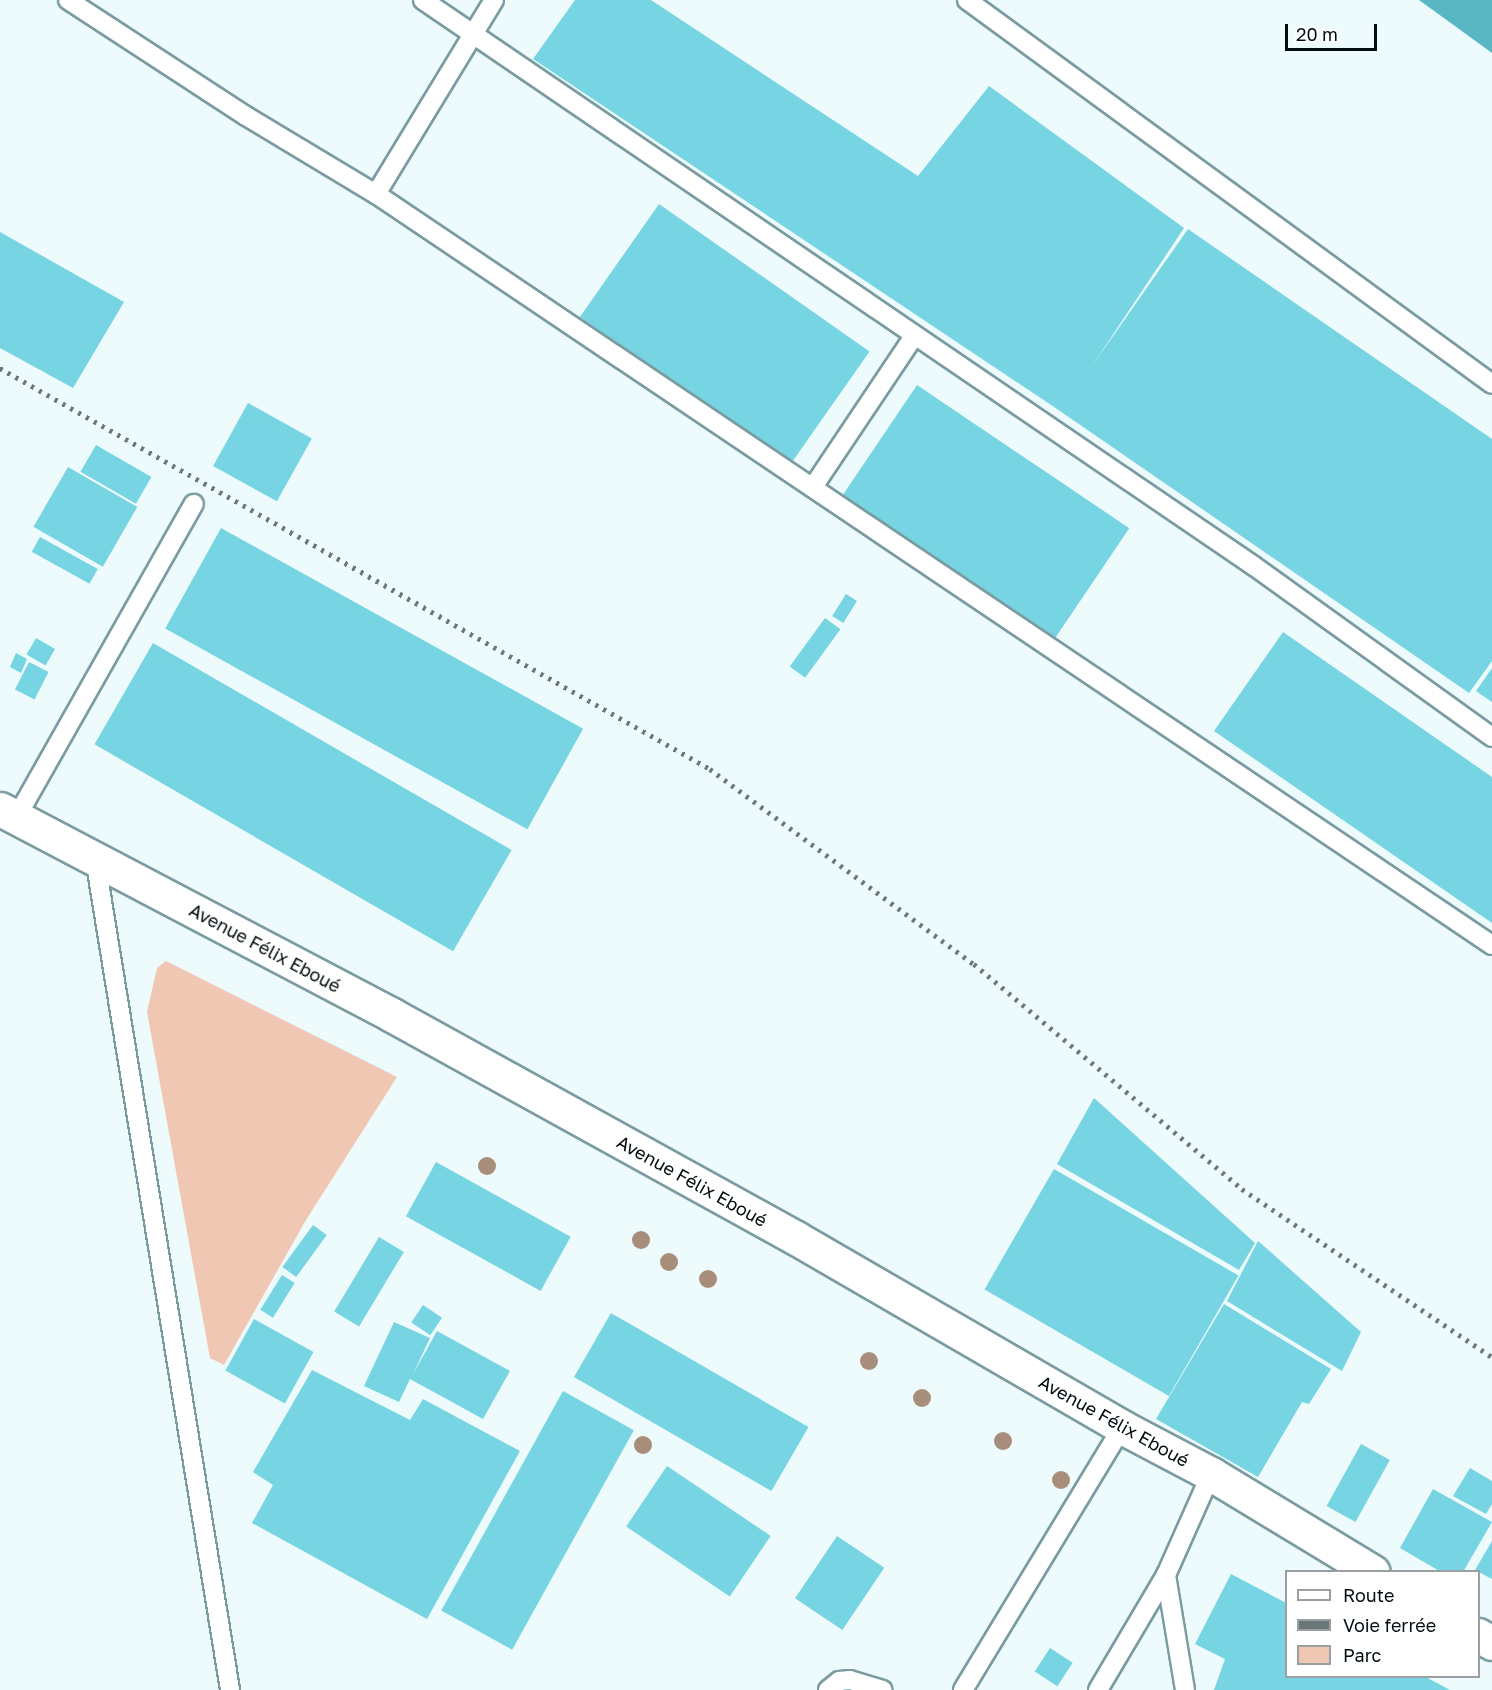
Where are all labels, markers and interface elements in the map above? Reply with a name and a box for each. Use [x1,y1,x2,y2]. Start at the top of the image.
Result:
scale bar [1288,12,1380,50]
text: 20 m [1296,23,1338,45]
street label: Avenue Félix Eboué [186,899,344,997]
street label: Avenue Félix Eboué [613,1131,771,1231]
street label: Avenue Félix Eboué [1035,1371,1193,1471]
legend [1285,1570,1480,1678]
text: Route [1343,1584,1394,1606]
text: Voie ferrée [1343,1614,1436,1636]
text: Parc [1343,1644,1381,1666]

